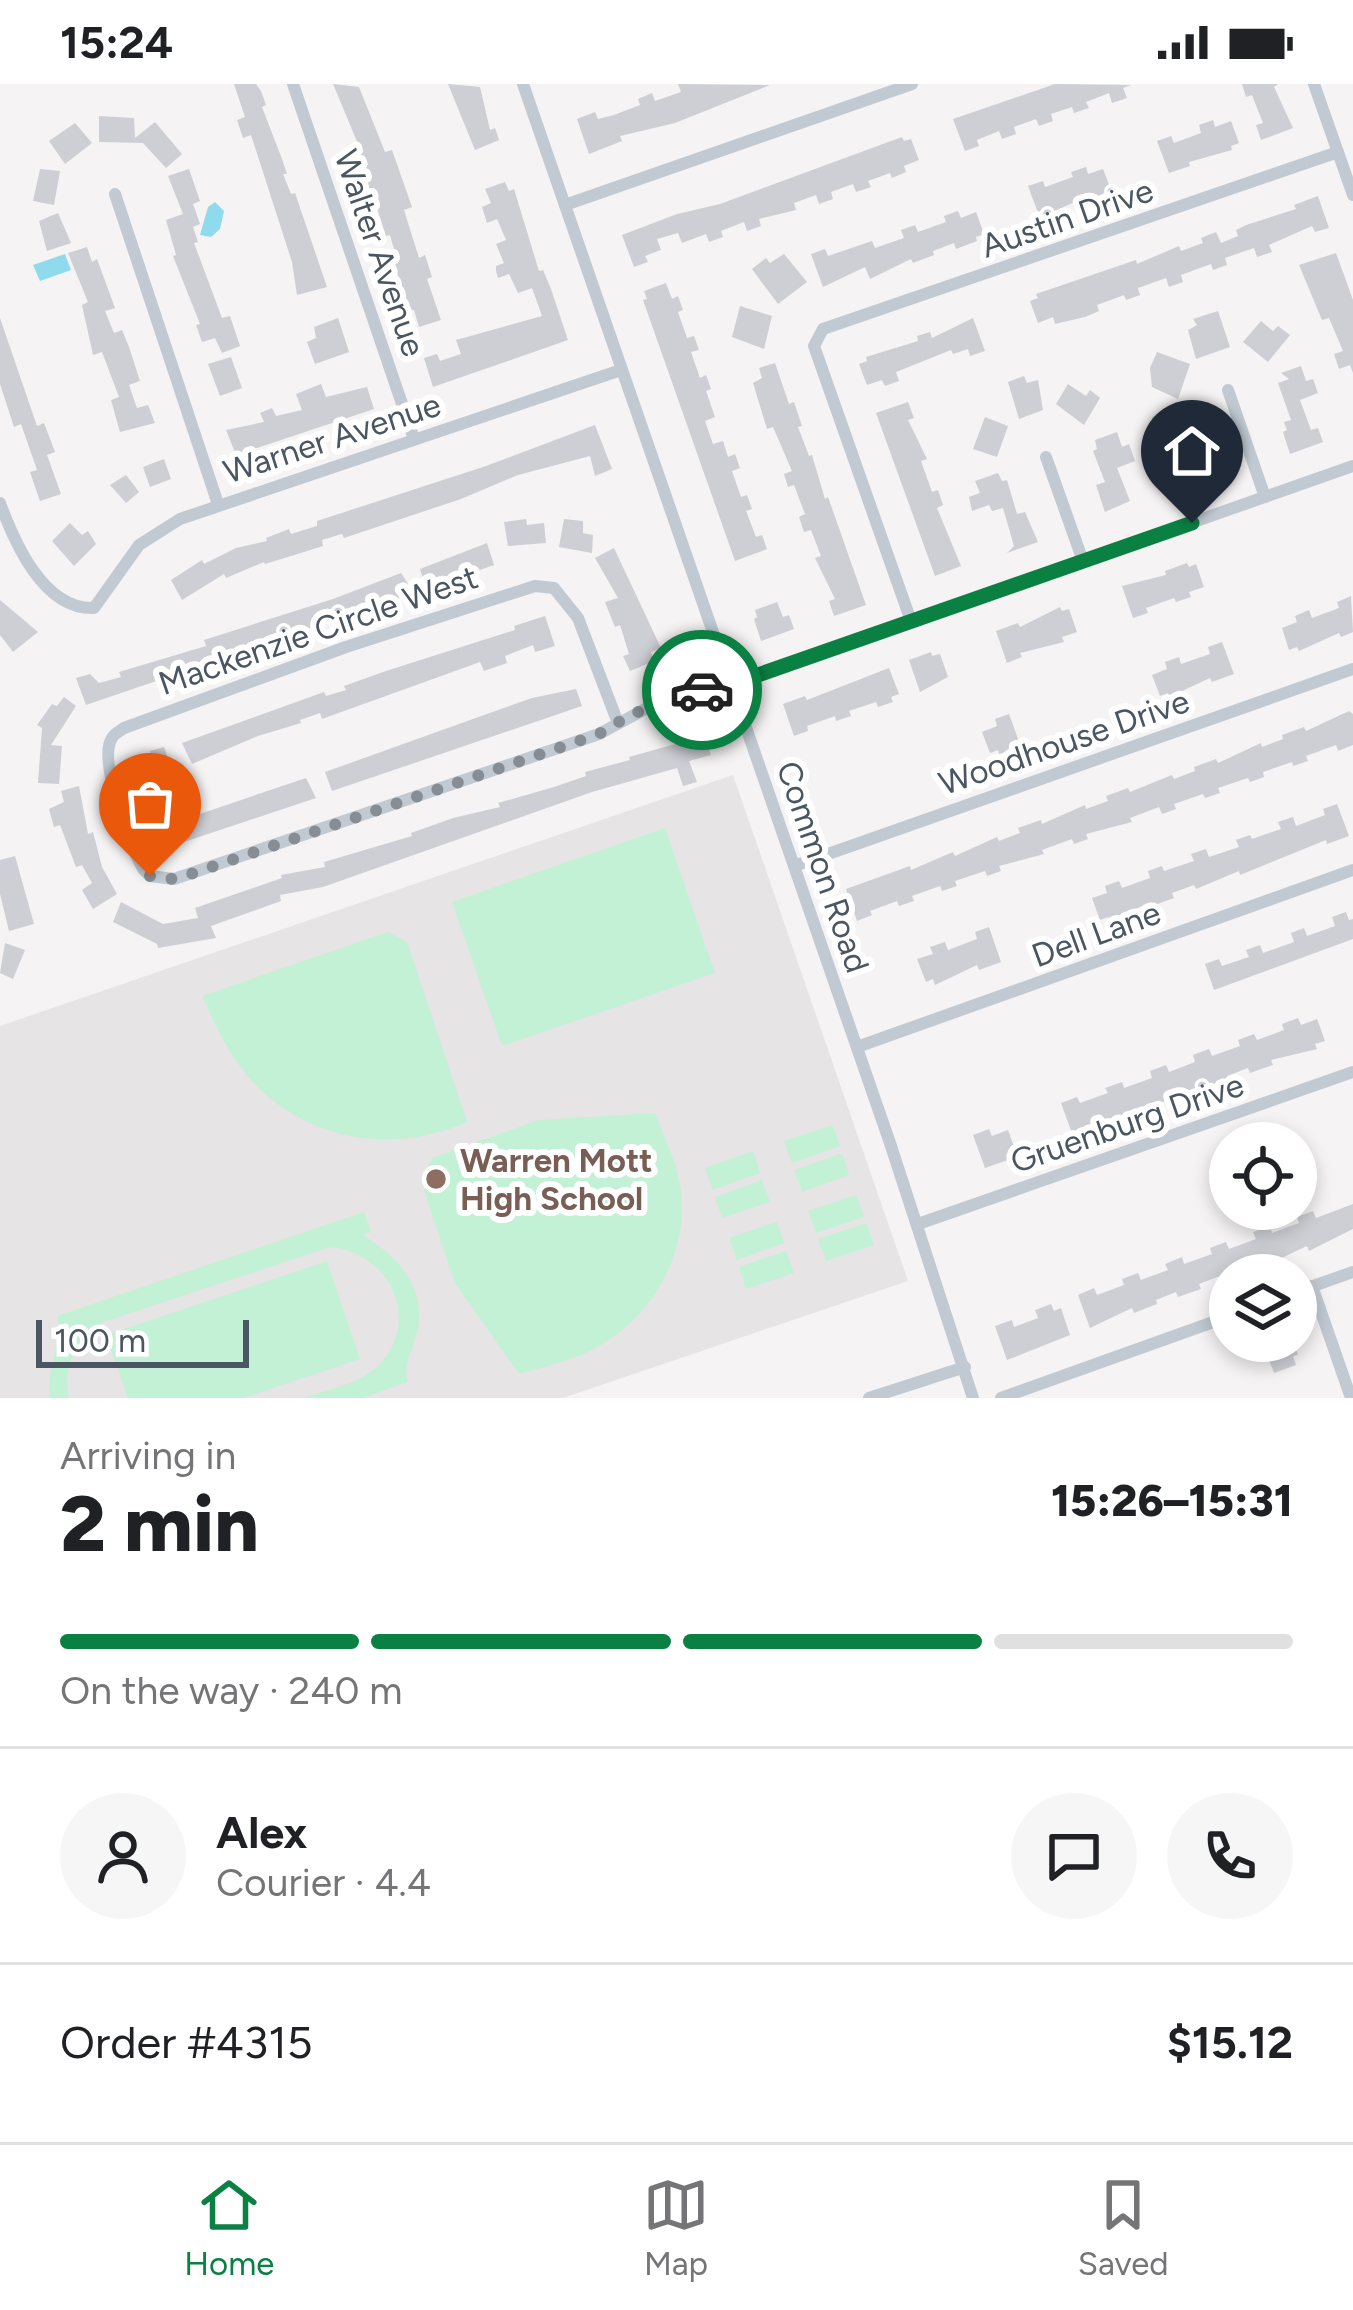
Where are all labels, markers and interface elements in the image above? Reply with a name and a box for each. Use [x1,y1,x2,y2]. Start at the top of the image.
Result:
text: 15:24 [60,15,173,69]
street label: Walter Avenue [326,145,434,361]
street label: Austin Drive [976,170,1158,266]
street label: Warner Avenue [219,385,445,491]
pin [1141,400,1243,523]
icon: home [1159,418,1225,484]
street label: Mackenzie Circle West [153,557,483,703]
courier [642,630,762,750]
icon: car [669,657,735,723]
street label: Woodhouse Drive [934,681,1194,803]
pin [99,753,201,876]
street label: Common Road [769,756,877,978]
icon: bag [117,771,183,837]
street label: Dell Lane [1026,893,1166,975]
street label: Gruenburg Drive [1005,1065,1249,1181]
map controls [1209,1122,1317,1362]
button: locate [1209,1122,1317,1230]
place label: Warren Mott High School [460,1141,653,1218]
marker: Warren Mott High School [423,1166,449,1192]
button: layers [1209,1254,1317,1362]
scale bar [36,1314,249,1367]
text: 100 m [54,1321,146,1360]
text: Arriving in [60,1432,236,1479]
text: 15:26–15:31 [1051,1473,1293,1527]
text: 2 min [60,1477,259,1571]
text: On the way · 240 m [60,1667,402,1714]
button: person [60,1793,186,1919]
button: chat [1011,1793,1137,1919]
button: phone [1167,1793,1293,1919]
text: Alex [216,1805,307,1859]
text: Courier · 4.4 [216,1859,431,1906]
text: Order #4315 [60,2015,313,2069]
text: $15.12 [1167,2015,1293,2069]
tab: Home [184,2172,274,2283]
tab: Map [643,2172,709,2283]
tab: Saved [1078,2172,1169,2283]

